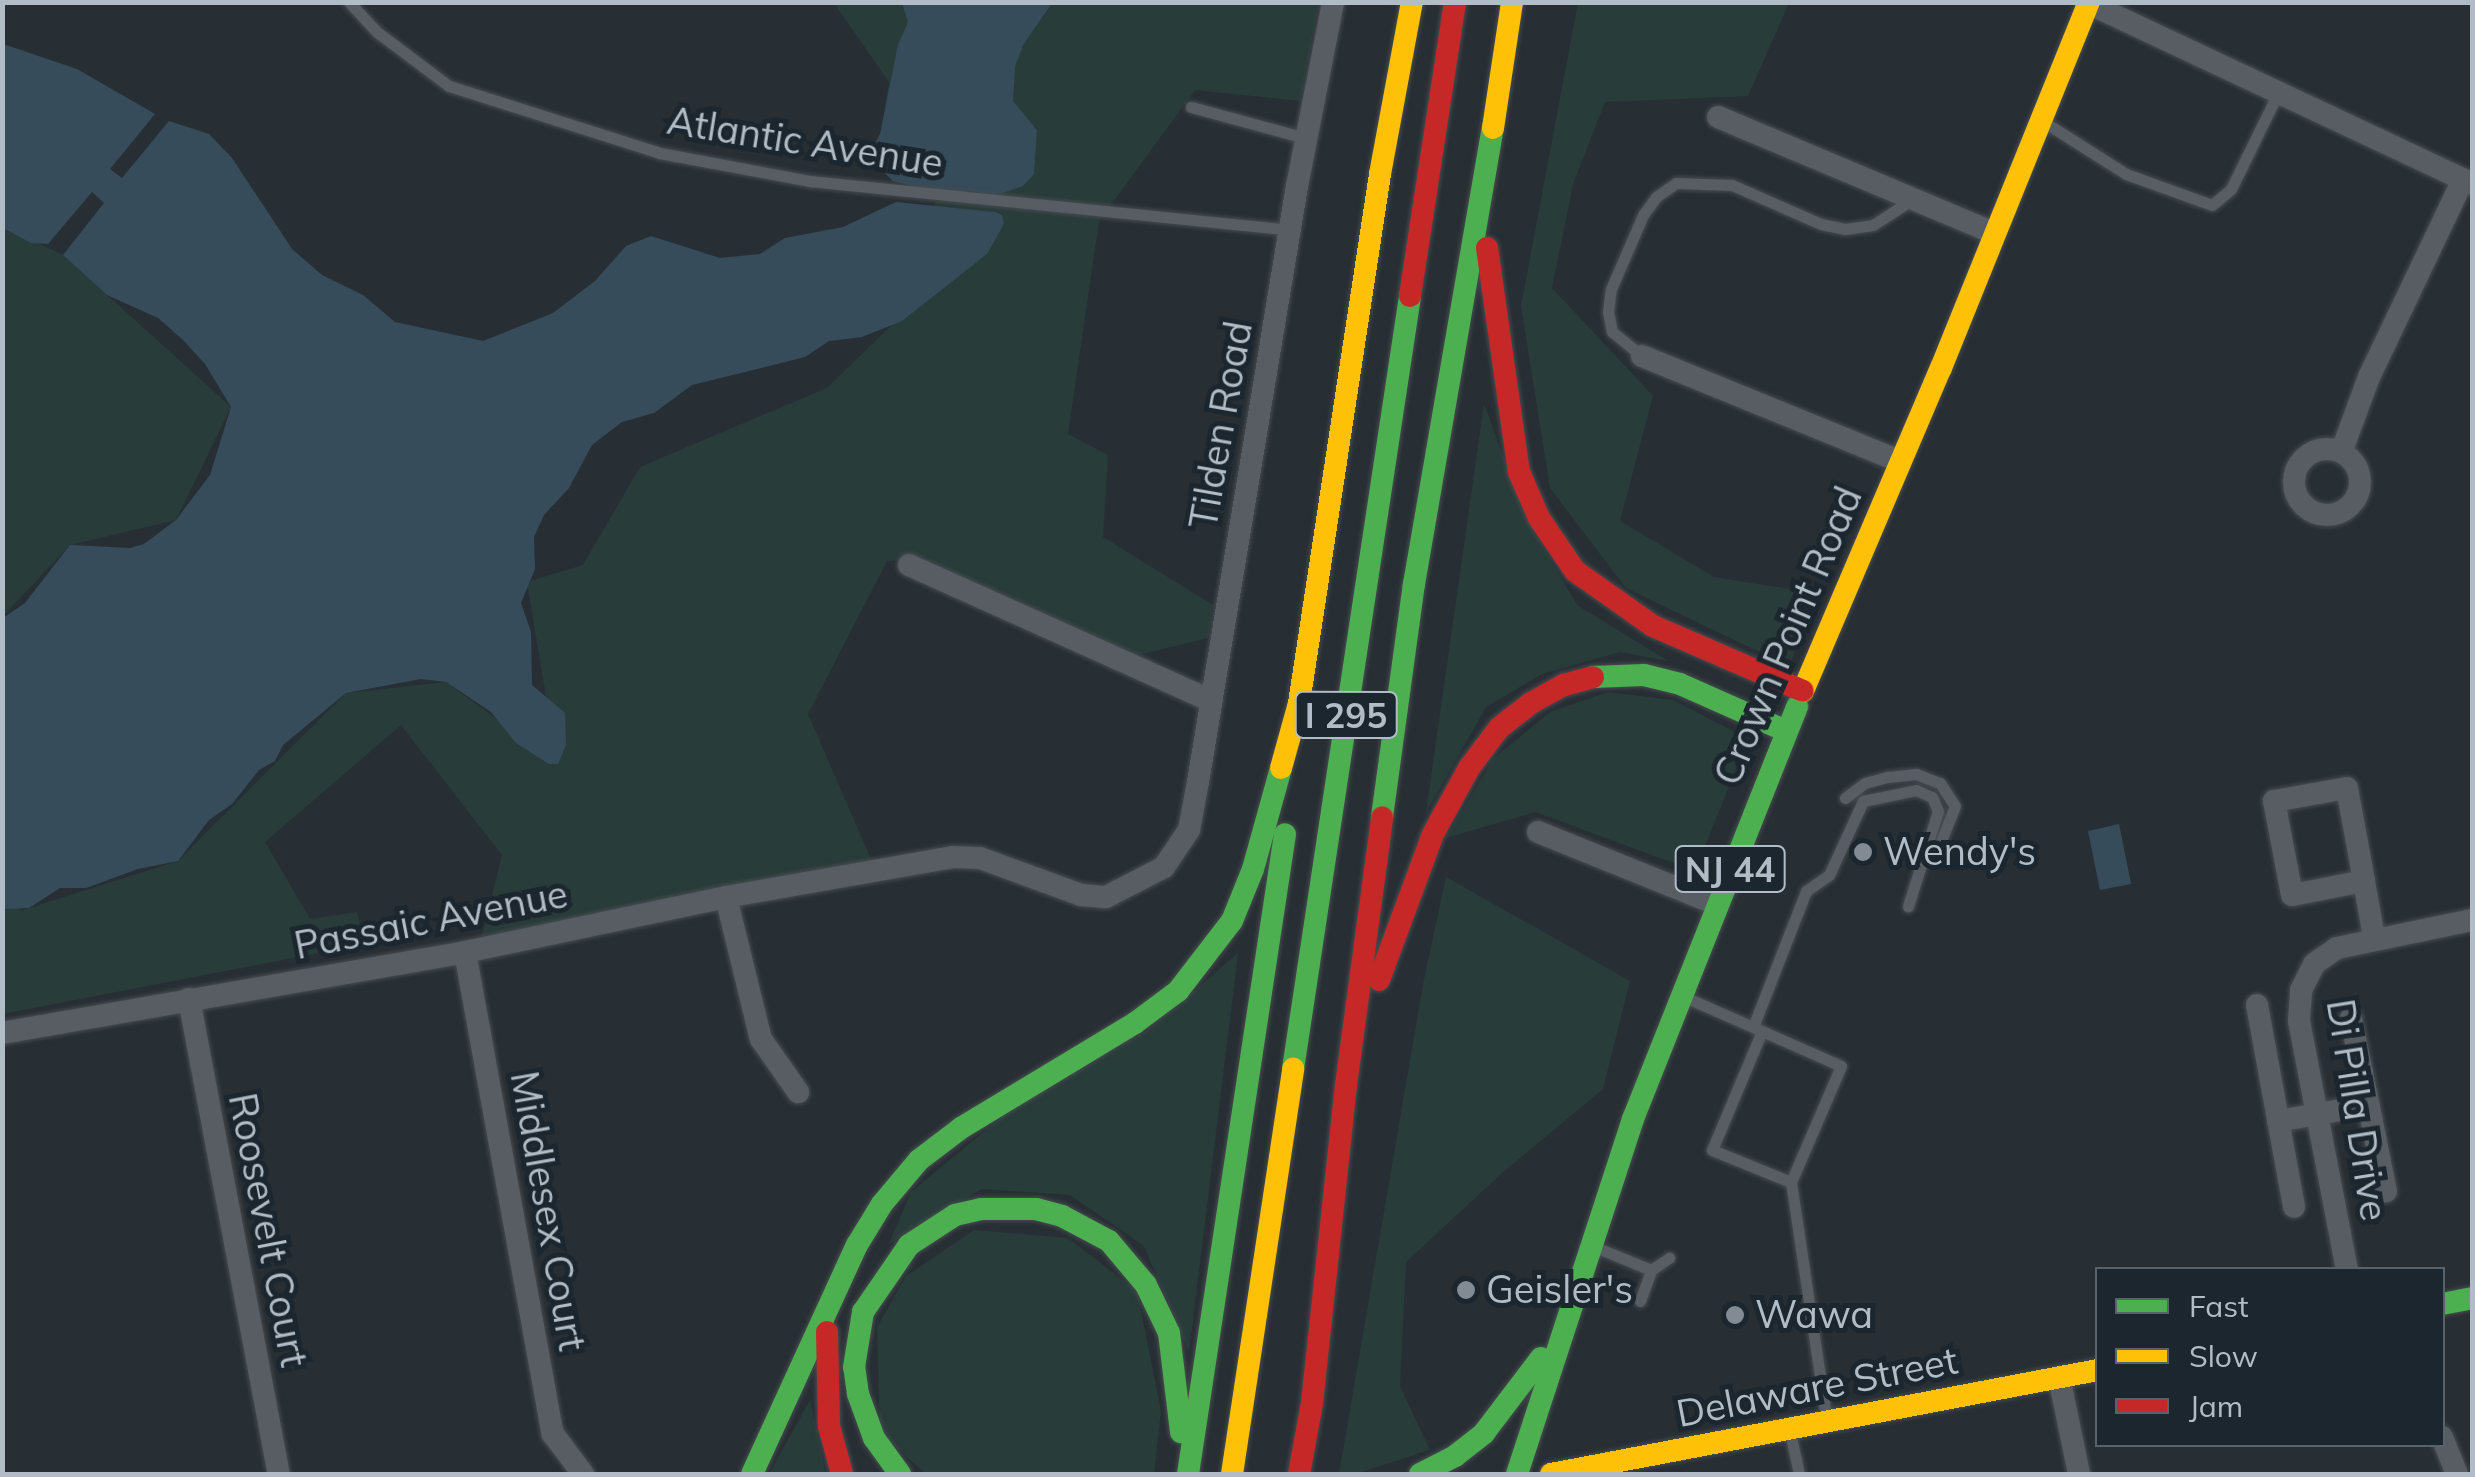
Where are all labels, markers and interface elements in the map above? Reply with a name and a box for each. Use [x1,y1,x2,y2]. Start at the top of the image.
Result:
street label: Atlantic Avenue [664,98,946,186]
street label: Tilden Road [1180,318,1262,532]
street label: Crown Point Road [1705,480,1871,792]
road number: I 295 [1294,685,1398,745]
place label: Wendy's [1883,829,2036,875]
road number: NJ 44 [1672,839,1788,899]
marker: Wendy's [1852,841,1874,863]
street label: Passaic Avenue [291,871,571,969]
street label: Di Pilla Drive [2317,996,2397,1224]
street label: Middlesex Court [501,1068,595,1354]
street label: Roosevelt Court [219,1089,317,1371]
place label: Geisler's [1486,1267,1633,1313]
legend [2095,1267,2445,1447]
marker: Geisler's [1455,1279,1477,1301]
text: Fast [2189,1287,2249,1325]
place label: Wawa [1755,1292,1873,1338]
marker: Wawa [1724,1304,1746,1326]
street label: Delaware Street [1673,1337,1961,1437]
text: Slow [2189,1337,2258,1375]
text: Jam [2189,1387,2243,1425]

